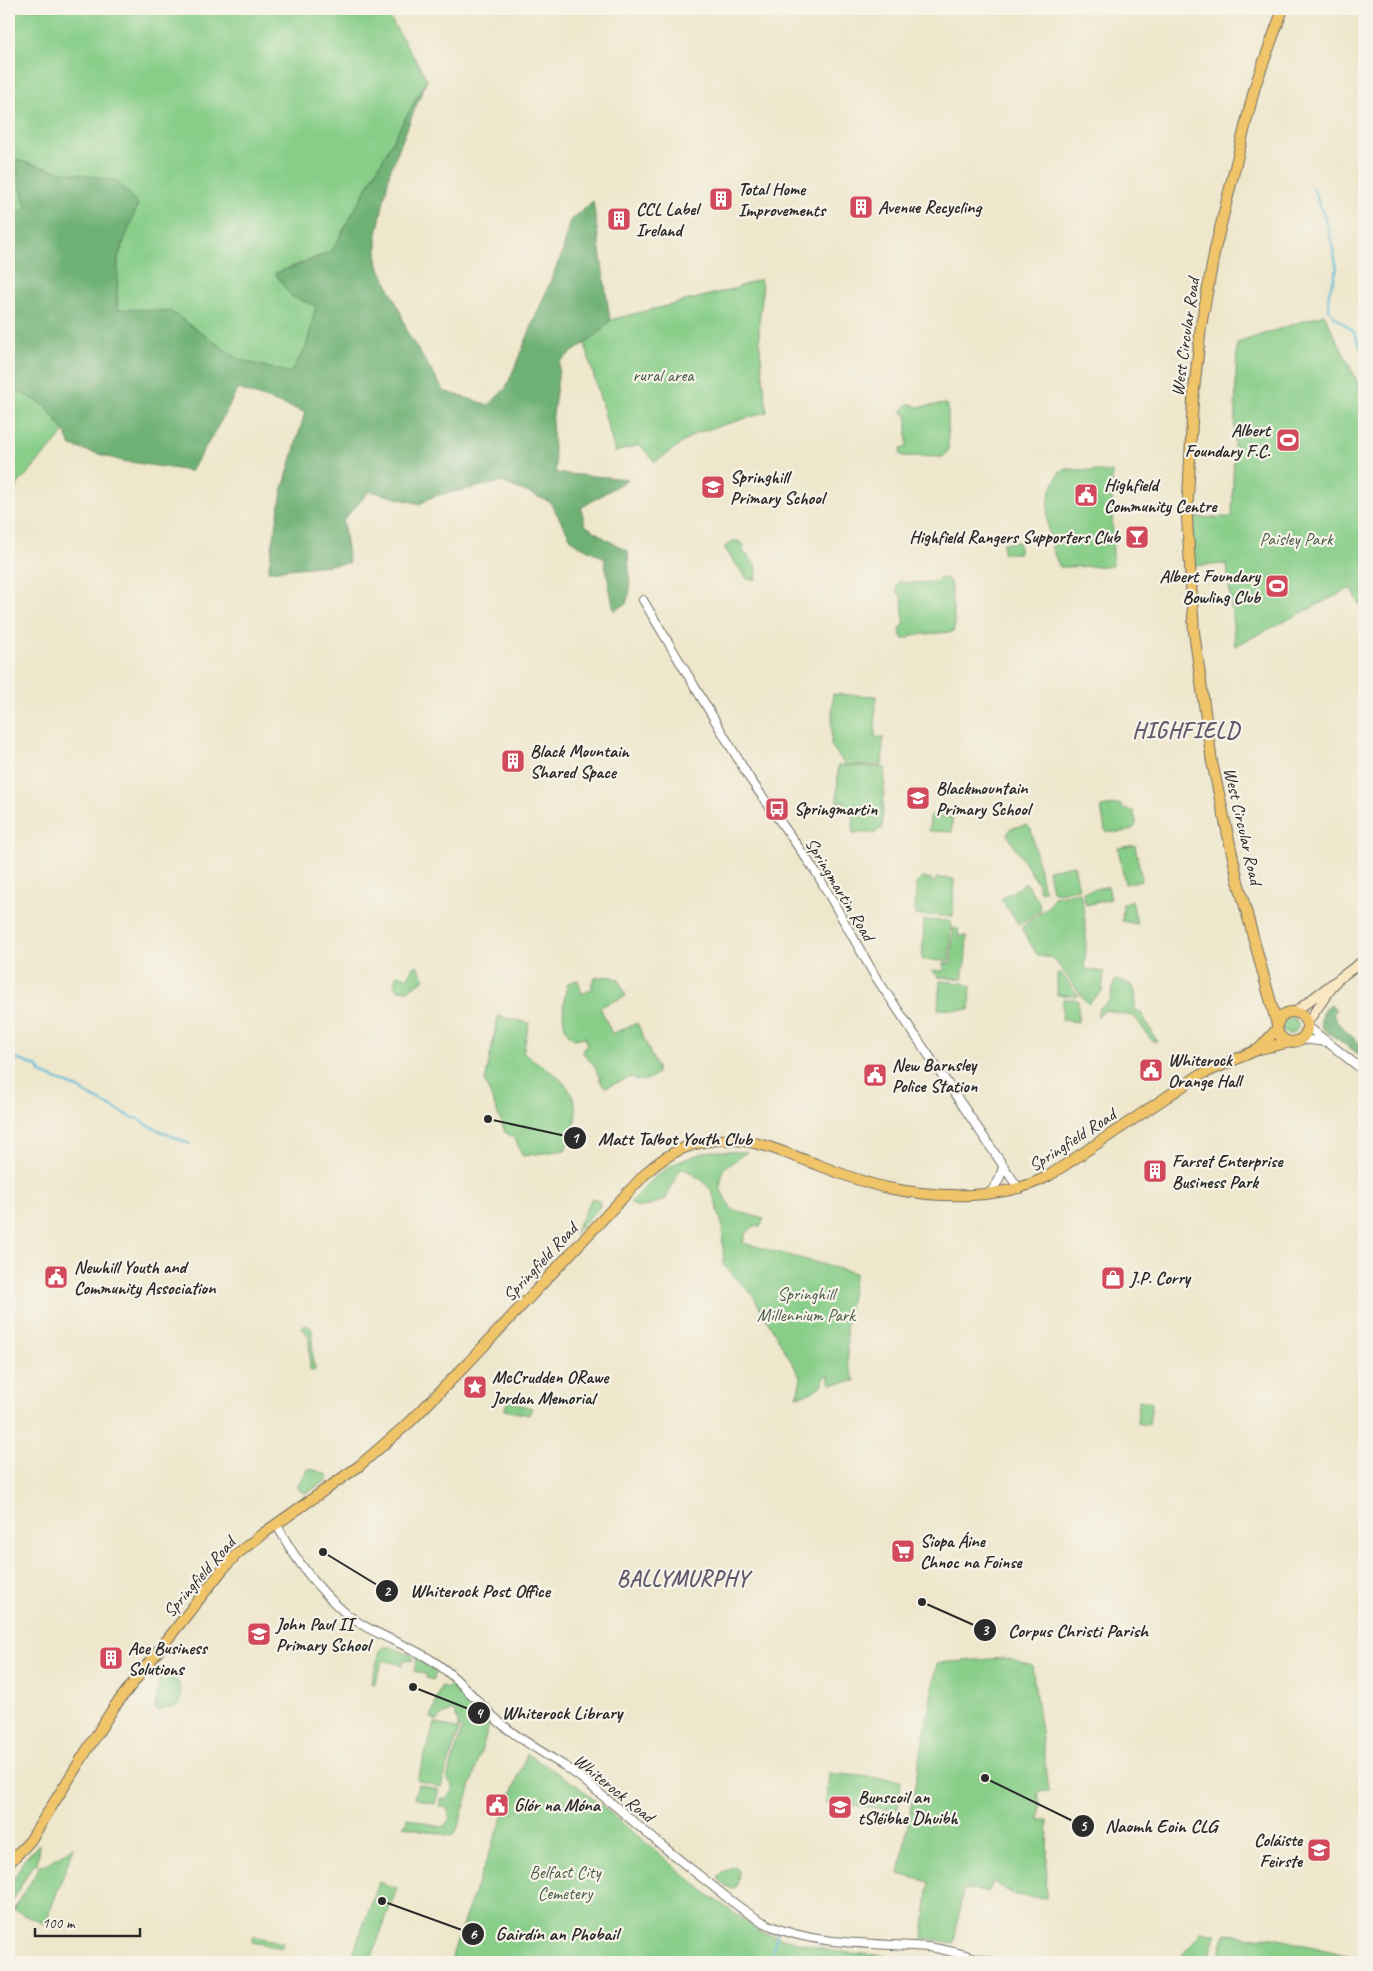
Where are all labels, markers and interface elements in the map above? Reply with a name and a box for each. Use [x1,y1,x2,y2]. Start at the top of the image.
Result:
place label: Total Home Improvements [738,178,827,221]
building icon: Total Home Improvements [708,186,734,212]
building icon: Avenue Recycling [848,194,874,220]
place label: Avenue Recycling [878,196,983,218]
place label: CCL Label Ireland [636,198,702,241]
building icon: CCL Label Ireland [606,206,632,232]
street label: West Circular Road [1166,274,1205,397]
park label: rural area [632,364,695,386]
place label: Albert Foundary F.C. [1185,419,1272,462]
sports icon: Albert Foundary F.C. [1275,427,1301,453]
place label: Springhill Primary School [730,466,828,509]
school or university icon: Springhill Primary School [700,474,726,500]
place label: Highfield Community Centre [1104,474,1219,517]
public building icon: Highfield Community Centre [1073,482,1099,508]
bar icon: Highfield Rangers Supporters Club [1124,524,1150,550]
place label: Highfield Rangers Supporters Club [909,526,1122,548]
park label: Paisley Park [1260,528,1334,550]
place label: Albert Foundary Bowling Club [1159,565,1262,608]
sports icon: Albert Foundary Bowling Club [1264,573,1290,599]
district label: HIGHFIELD [1132,717,1242,745]
place label: Black Mountain Shared Space [530,740,630,783]
building icon: Black Mountain Shared Space [500,748,526,774]
street label: West Circular Road [1219,766,1268,889]
place label: Blackmountain Primary School [936,777,1034,820]
school or university icon: Blackmountain Primary School [905,785,931,811]
bus stop icon: Springmartin [764,796,790,822]
place label: Springmartin [794,798,878,820]
street label: Springmartin Road [801,833,881,947]
place label: Whiterock Orange Hall [1168,1049,1245,1092]
place label: New Barnsley Police Station [892,1054,978,1097]
public building icon: Whiterock Orange Hall [1138,1057,1164,1083]
public building icon: New Barnsley Police Station [862,1062,888,1088]
street label: Springfield Road [1024,1102,1122,1176]
callout: Matt Talbot Youth Club [562,1121,762,1155]
text: Matt Talbot Youth Club [598,1127,754,1151]
text: 1 [572,1129,581,1148]
place label: Farset Enterprise Business Park [1172,1150,1284,1193]
building icon: Farset Enterprise Business Park [1142,1158,1168,1184]
street label: Springfield Road [498,1216,584,1306]
place label: Newhill Youth and Community Association [74,1256,216,1299]
public building icon: Newhill Youth and Community Association [43,1264,69,1290]
shop icon: J.P. Corry [1100,1265,1126,1291]
place label: J.P. Corry [1128,1267,1192,1289]
park label: Springhill Millennium Park [757,1283,856,1326]
place label: McCrudden ORawe Jordan Memorial [490,1366,610,1409]
place icon: McCrudden ORawe Jordan Memorial [462,1374,488,1400]
street label: Springfield Road [158,1530,242,1622]
place label: Siopa Áine Chnoc na Foinse [920,1530,1024,1573]
supermarket icon: Siopa Áine Chnoc na Foinse [890,1538,916,1564]
district label: BALLYMURPHY [617,1565,753,1593]
callout: Whiterock Post Office [375,1574,560,1608]
text: Whiterock Post Office [410,1579,552,1603]
text: 2 [384,1582,392,1601]
place label: John Paul II Primary School [274,1613,374,1656]
callout: Corpus Christi Parish [973,1613,1158,1647]
text: Corpus Christi Parish [1008,1619,1149,1643]
school or university icon: John Paul II Primary School [246,1621,272,1647]
text: 3 [982,1621,990,1640]
place label: Ace Business Solutions [128,1637,209,1680]
building icon: Ace Business Solutions [98,1645,124,1671]
callout: Whiterock Library [467,1696,632,1730]
text: Whiterock Library [502,1701,625,1725]
text: 4 [476,1704,485,1723]
street label: Whiterock Road [569,1749,661,1829]
place label: Bunscoil an tSléibhe Dhuibh [858,1786,958,1829]
public building icon: Glór na Móna [484,1792,510,1818]
place label: Glór na Móna [514,1794,602,1816]
school or university icon: Bunscoil an tSléibhe Dhuibh [827,1794,853,1820]
callout: Naomh Eoin CLG [1070,1809,1227,1843]
text: Naomh Eoin CLG [1105,1814,1220,1838]
text: 5 [1080,1817,1088,1836]
place label: Coláiste Feirste [1254,1829,1304,1872]
school or university icon: Coláiste Feirste [1306,1837,1332,1863]
park label: Belfast City Cemetery [529,1861,603,1904]
scale bar [35,1906,140,1938]
text: 100 m [42,1914,76,1933]
callout: Gairdín an Phobail [461,1917,629,1951]
text: Gairdín an Phobail [496,1922,622,1946]
text: 6 [469,1925,477,1944]

